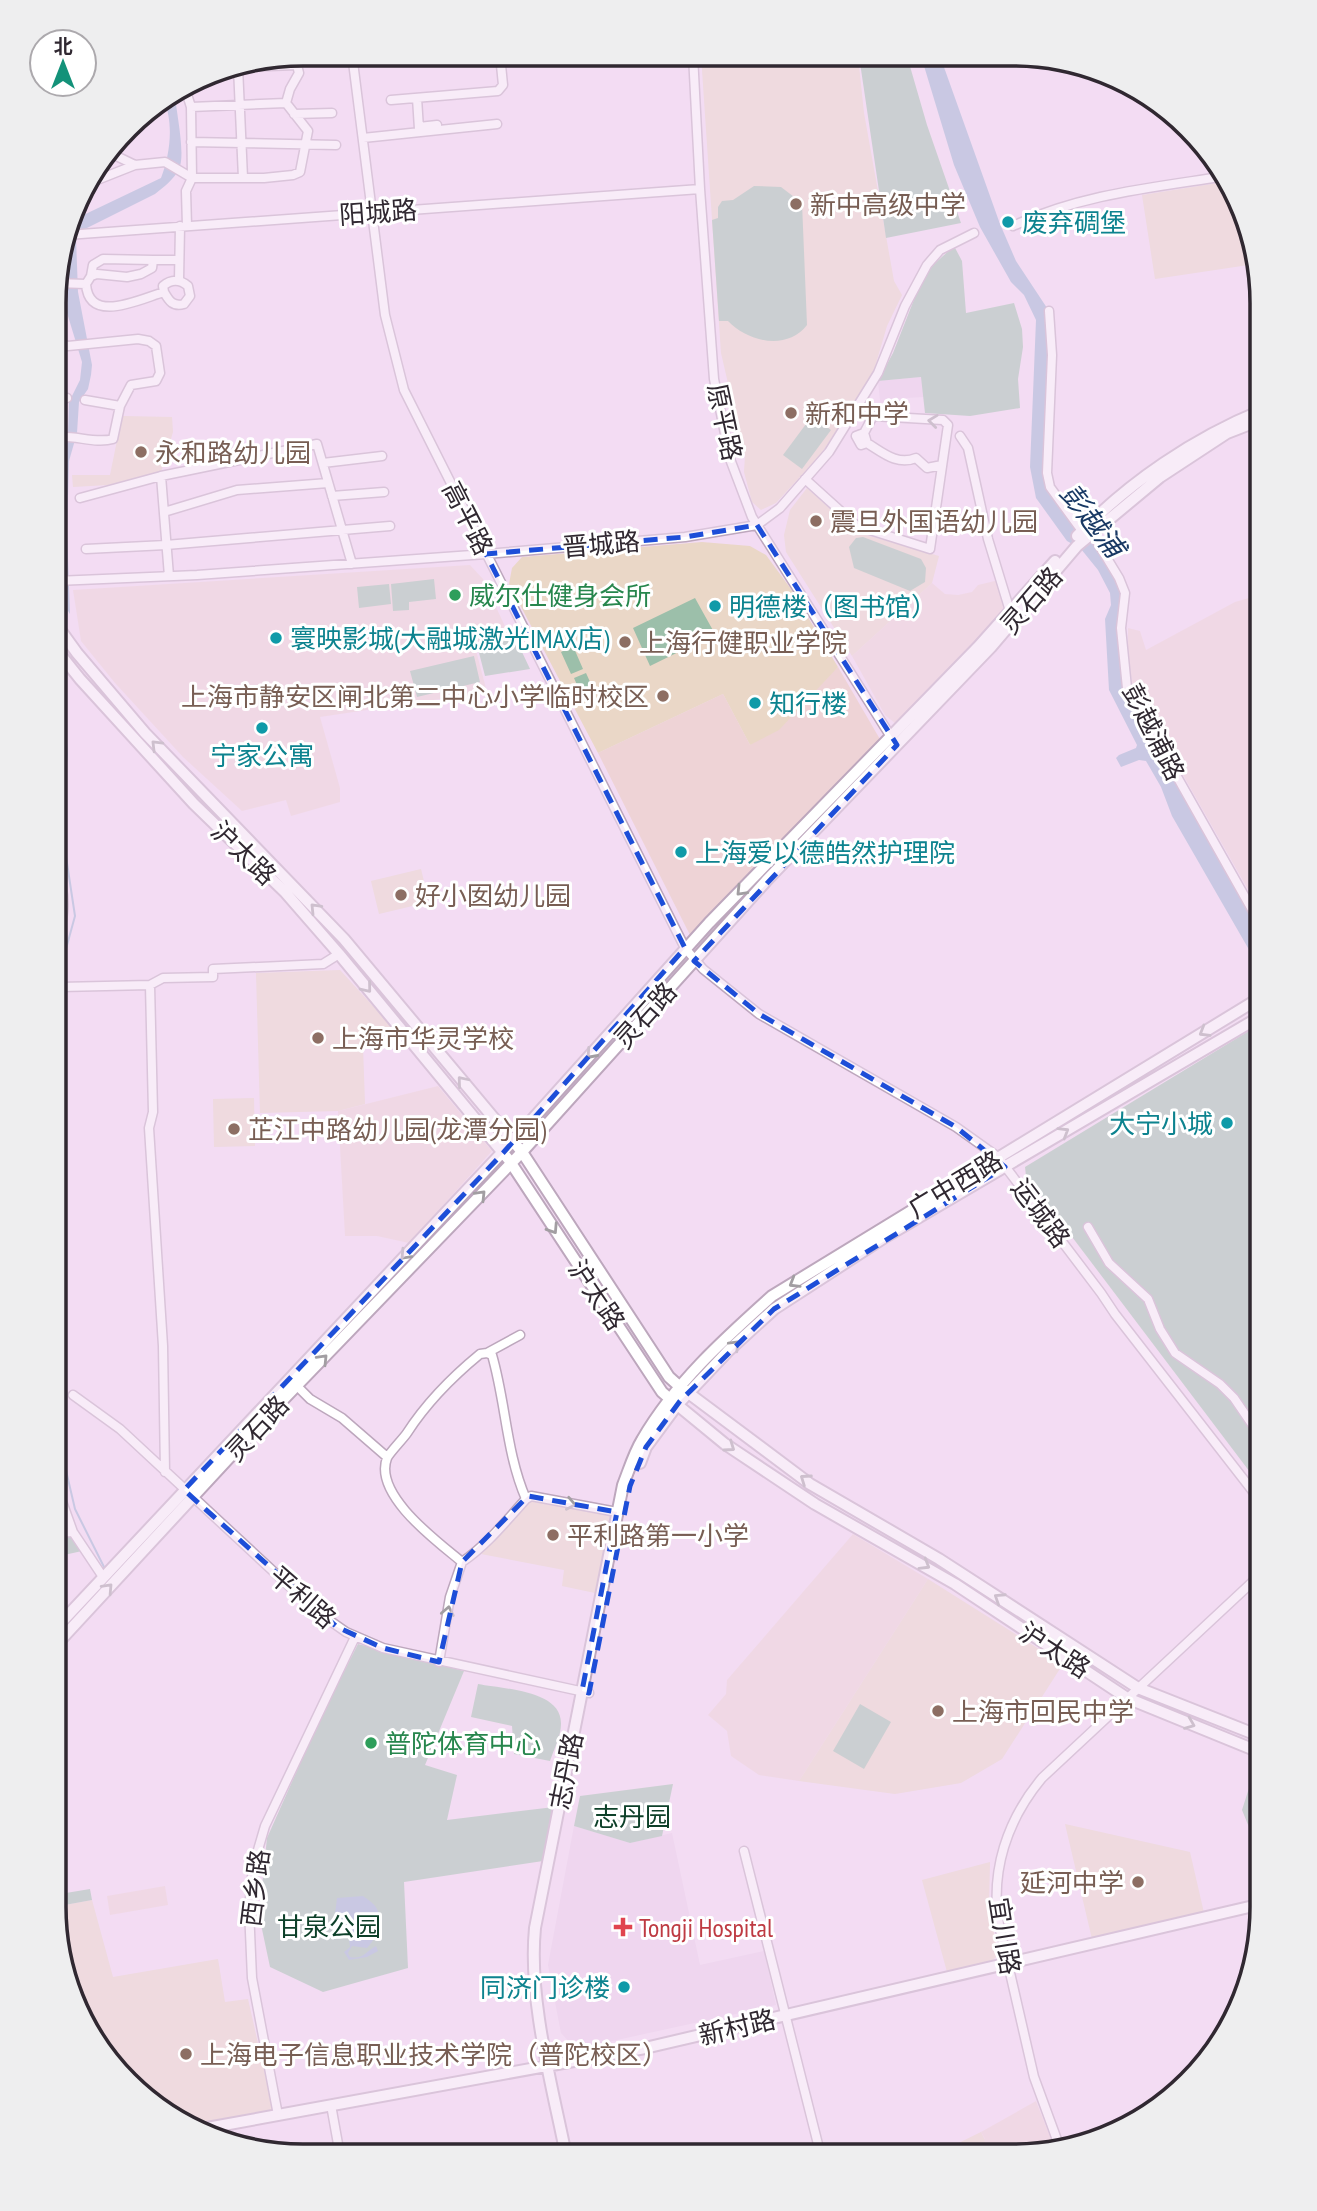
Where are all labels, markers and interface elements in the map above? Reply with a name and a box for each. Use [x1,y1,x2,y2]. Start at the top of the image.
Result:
north arrow [28,28,98,98]
text: 北 [53,34,73,58]
place label: 新中高级中学 [810,188,966,221]
street label: 阳城路 [338,193,418,231]
marker: 新中高级中学 [788,196,804,212]
place label: 废弃碉堡 [1022,206,1126,239]
marker: 废弃碉堡 [1000,214,1016,230]
street label: 原平路 [701,380,749,464]
place label: 新和中学 [805,397,909,430]
marker: 新和中学 [783,405,799,421]
one-way arrow [927,413,939,428]
place label: 永和路幼儿园 [155,436,311,469]
marker: 永和路幼儿园 [133,444,149,460]
street label: 高平路 [436,476,500,560]
water label: 彭越浦 [1053,476,1136,568]
place label: 震旦外国语幼儿园 [830,505,1038,538]
marker: 震旦外国语幼儿园 [808,513,824,529]
street label: 晋城路 [561,524,641,564]
street label: 灵石路 [993,560,1069,640]
place label: 威尔仕健身会所 [469,579,651,612]
marker: 威尔仕健身会所 [447,587,463,603]
place label: 明德楼（图书馆） [729,590,937,623]
marker: 明德楼（图书馆） [707,598,723,614]
place label: 寰映影城(大融城激光IMAX店) [290,622,609,655]
place label: 上海行健职业学院 [639,626,847,659]
marker: 寰映影城(大融城激光IMAX店) [268,630,284,646]
marker: 上海行健职业学院 [617,634,633,650]
street label: 彭越浦路 [1116,678,1192,786]
place label: 上海市静安区闸北第二中心小学临时校区 [181,680,649,713]
place label: 知行楼 [769,687,847,720]
marker: 上海市静安区闸北第二中心小学临时校区 [655,688,671,704]
marker: 知行楼 [747,695,763,711]
marker: 宁家公寓 [254,720,270,736]
place label: 宁家公寓 [210,739,314,772]
one-way arrow [152,740,165,753]
street label: 沪太路 [204,814,284,892]
place label: 上海爱以德皓然护理院 [695,836,955,869]
marker: 上海爱以德皓然护理院 [673,844,689,860]
place label: 好小囡幼儿园 [415,879,571,912]
one-way arrow [736,882,749,895]
marker: 好小囡幼儿园 [393,887,409,903]
one-way arrow [310,903,323,916]
street label: 灵石路 [607,975,683,1055]
one-way arrow [359,979,371,992]
place label: 上海市华灵学校 [332,1022,514,1055]
one-way arrow [1199,1023,1212,1036]
marker: 上海市华灵学校 [310,1030,326,1046]
one-way arrow [587,1046,599,1059]
one-way arrow [458,1077,471,1089]
place label: 大宁小城 [1109,1107,1213,1140]
place label: 芷江中路幼儿园(龙潭分园) [248,1113,546,1146]
marker: 大宁小城 [1219,1115,1235,1131]
marker: 芷江中路幼儿园(龙潭分园) [226,1121,242,1137]
one-way arrow [1056,1127,1069,1140]
street label: 广中西路 [902,1143,1008,1225]
street label: 运城路 [1004,1172,1078,1254]
one-way arrow [472,1190,485,1203]
one-way arrow [544,1221,557,1234]
one-way arrow [400,1247,413,1260]
street label: 沪太路 [562,1253,632,1337]
one-way arrow [788,1274,801,1287]
one-way arrow [727,1340,740,1353]
one-way arrow [314,1354,327,1367]
street label: 灵石路 [218,1388,296,1468]
one-way arrow [722,1439,735,1451]
one-way arrow [800,1475,813,1487]
one-way arrow [565,1495,577,1510]
place label: 平利路第一小学 [567,1519,749,1552]
marker: 平利路第一小学 [545,1527,561,1543]
one-way arrow [917,1557,930,1570]
street label: 平利路 [263,1559,343,1635]
one-way arrow [99,1583,112,1596]
one-way arrow [994,1593,1007,1606]
one-way arrow [439,1605,454,1617]
street label: 沪太路 [1013,1615,1097,1685]
place label: 上海市回民中学 [952,1695,1134,1728]
marker: 上海市回民中学 [930,1703,946,1719]
one-way arrow [1184,1715,1196,1729]
place label: 普陀体育中心 [385,1727,541,1760]
street label: 志丹路 [542,1730,590,1812]
marker: 普陀体育中心 [363,1735,379,1751]
park label: 志丹园 [593,1800,671,1833]
street label: 西乡路 [234,1847,276,1929]
place label: 延河中学 [1020,1866,1124,1899]
marker: 延河中学 [1130,1874,1146,1890]
street label: 宜川路 [983,1895,1027,1977]
park label: 甘泉公园 [277,1910,381,1943]
place label: Tongji Hospital [639,1911,773,1944]
marker: Tongji Hospital [613,1917,633,1937]
place label: 同济门诊楼 [480,1971,610,2004]
marker: 同济门诊楼 [616,1979,632,1995]
street label: 新村路 [695,2002,779,2052]
place label: 上海电子信息职业技术学院（普陀校区） [200,2038,668,2071]
marker: 上海电子信息职业技术学院（普陀校区） [178,2046,194,2062]

